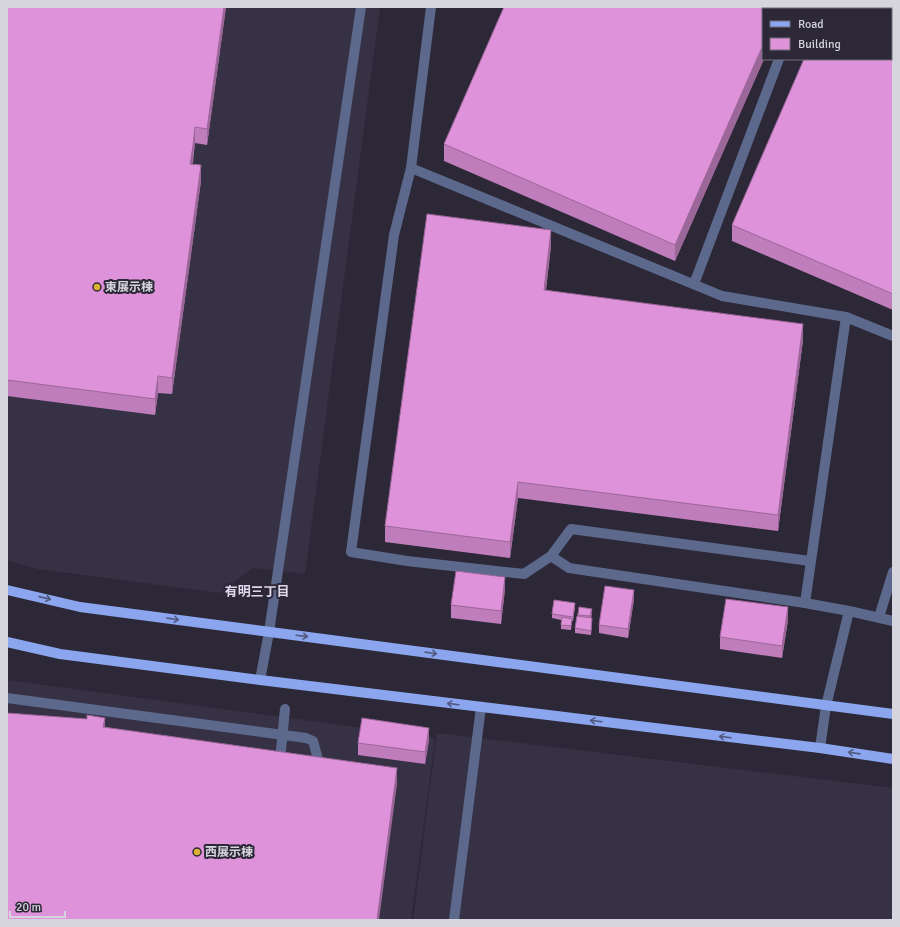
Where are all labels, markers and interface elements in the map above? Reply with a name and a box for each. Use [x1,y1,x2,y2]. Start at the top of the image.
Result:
legend [762,8,892,60]
text: Road [798,17,824,32]
text: Building [798,37,841,52]
place label: 東展示棟 [105,280,153,295]
marker: 東展示棟 [92,282,102,292]
district label: 有明三丁目 [224,584,290,600]
one-way arrow [38,595,51,603]
one-way arrow [166,615,179,623]
one-way arrow [295,633,308,640]
one-way arrow [424,649,437,657]
one-way arrow [447,700,460,708]
one-way arrow [590,717,603,725]
one-way arrow [719,733,732,740]
one-way arrow [848,749,861,757]
place label: 西展示棟 [205,845,253,860]
marker: 西展示棟 [192,847,202,857]
scale bar [10,893,65,919]
text: 20 m [16,900,41,915]

